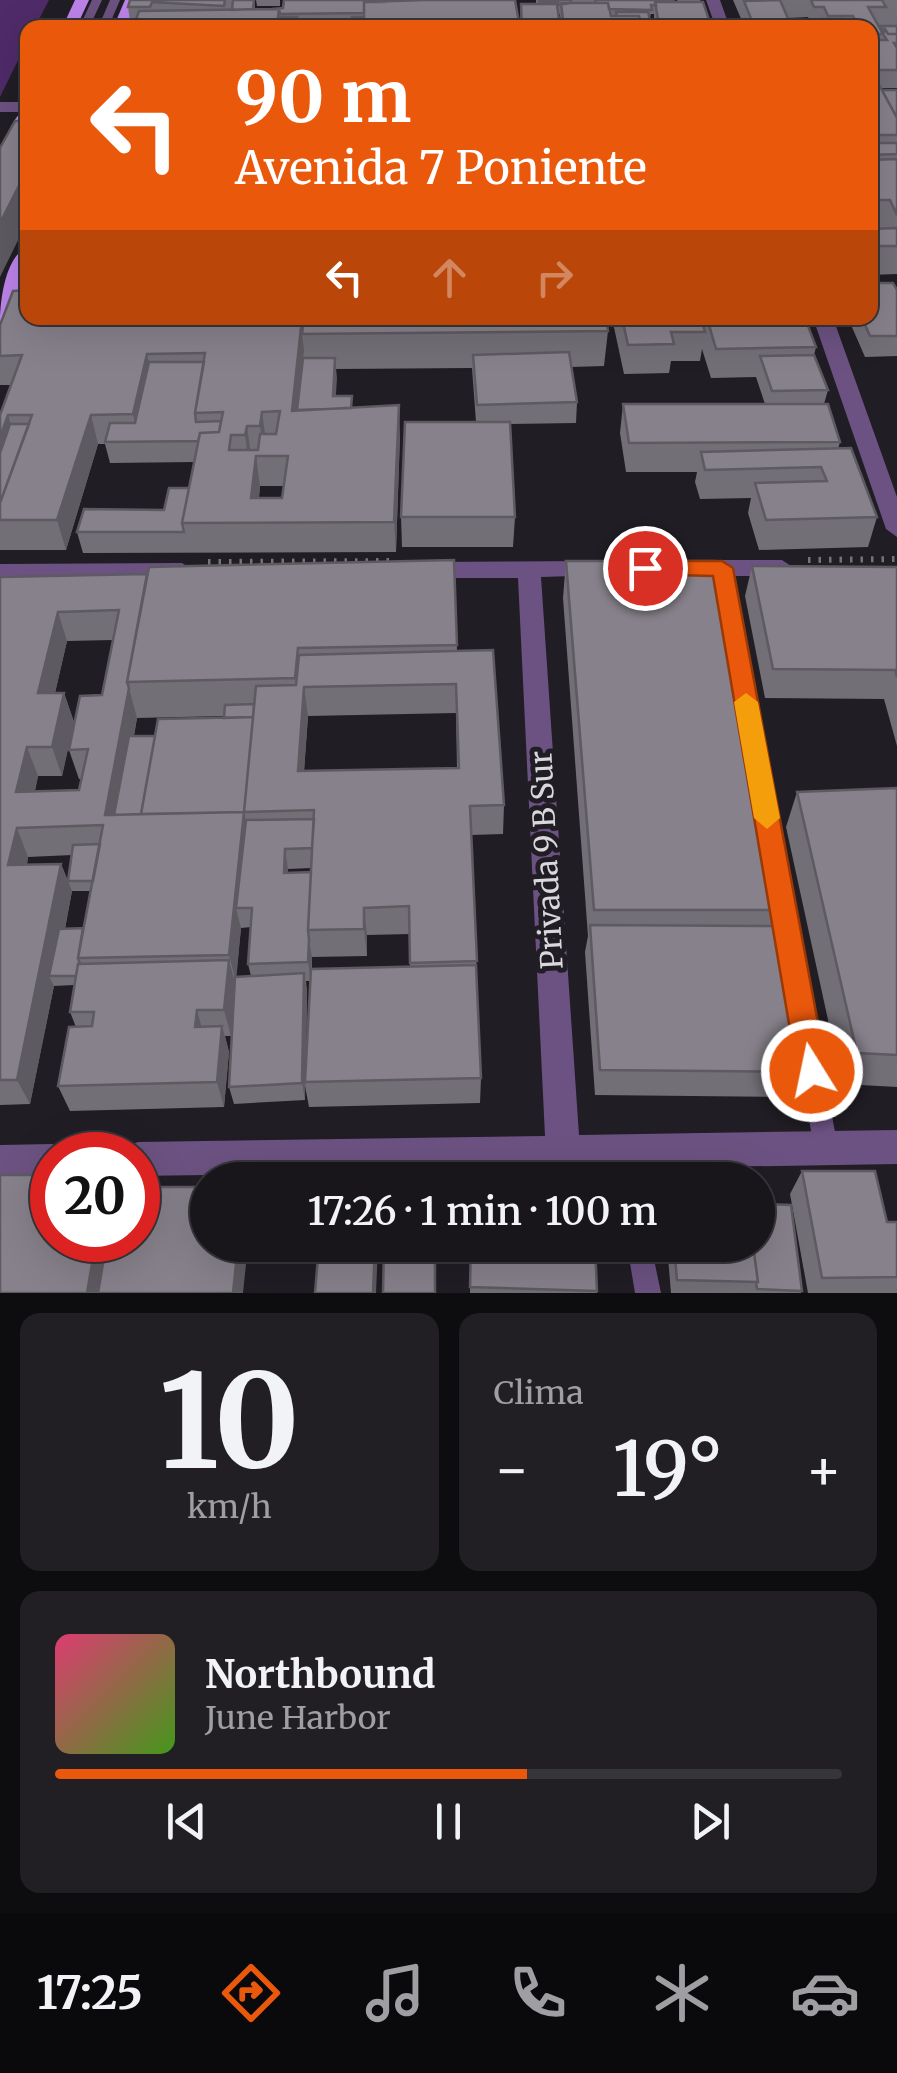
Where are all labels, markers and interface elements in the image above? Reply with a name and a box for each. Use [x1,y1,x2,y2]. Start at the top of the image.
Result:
text: 90 m [235,53,412,141]
icon: left [70,60,200,190]
text: Avenida 7 Poniente [235,140,647,196]
icon: left [317,250,372,305]
icon: ahead [422,250,477,305]
icon: right [527,250,582,305]
pin [603,526,688,611]
icon: arrive [618,541,673,596]
street label: Privada 9 B Sur [521,750,571,970]
position arrow [760,1019,864,1123]
speed limit sign: 20 [30,1132,160,1262]
text: 17:26 · 1 min · 100 m [307,1188,658,1235]
text: 10 [159,1340,300,1503]
text: Clima [494,1373,584,1413]
text: 19° [613,1422,723,1516]
text: − [494,1435,530,1504]
text: + [805,1435,842,1504]
text: km/h [187,1487,272,1527]
text: Northbound [205,1651,435,1698]
text: June Harbor [205,1698,391,1738]
icon: previous [159,1794,214,1849]
icon: pause [421,1794,476,1849]
icon: next [683,1794,738,1849]
icon: directions [216,1958,286,2028]
icon: music [360,1958,430,2028]
icon: phone [503,1958,573,2028]
icon: climate [647,1958,717,2028]
icon: car [790,1958,860,2028]
text: 17:25 [37,1965,143,2021]

